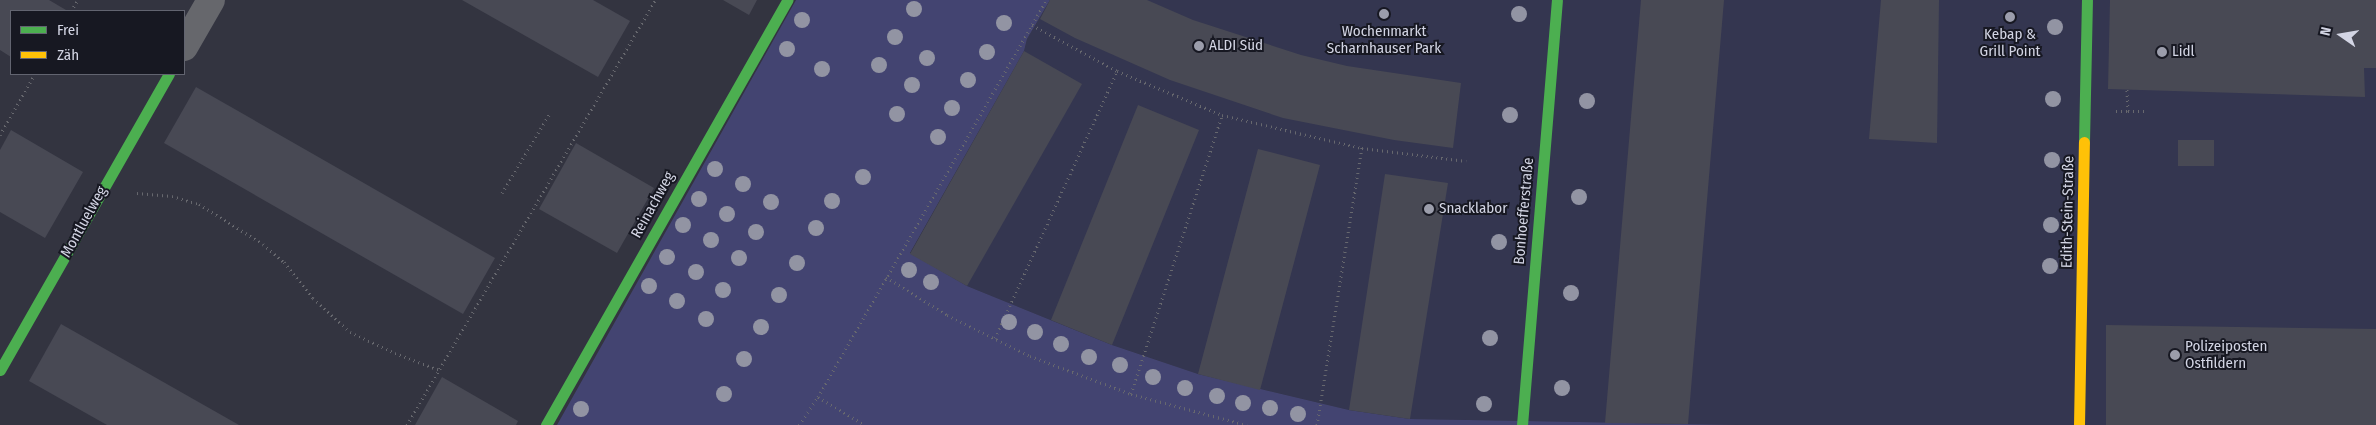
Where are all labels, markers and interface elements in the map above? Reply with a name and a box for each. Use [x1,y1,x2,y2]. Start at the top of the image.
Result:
marker: Wochenmarkt Scharnhauser Park [1378,8,1390,20]
legend [10,10,185,75]
north arrow [2316,10,2366,60]
marker: Kebap & Grill Point [2004,11,2016,23]
text: Frei [57,21,79,39]
place label: Wochenmarkt Scharnhauser Park [1327,22,1441,57]
place label: Kebap & Grill Point [1980,25,2040,60]
text: N [2317,26,2335,38]
place label: ALDI Süd [1209,37,1263,55]
marker: ALDI Süd [1193,40,1205,52]
place label: Lidl [2172,43,2194,61]
text: Zäh [57,46,79,64]
marker: Lidl [2156,46,2168,58]
street label: Edith-Stein-Straße [2058,156,2078,268]
street label: Bonhoefferstraße [1510,157,1538,265]
street label: Reinachweg [627,169,679,241]
street label: Montluelweg [57,183,111,261]
place label: Snacklabor [1439,200,1507,218]
marker: Snacklabor [1423,203,1435,215]
place label: Polizeiposten Ostfildern [2185,337,2267,372]
marker: Polizeiposten Ostfildern [2169,349,2181,361]

